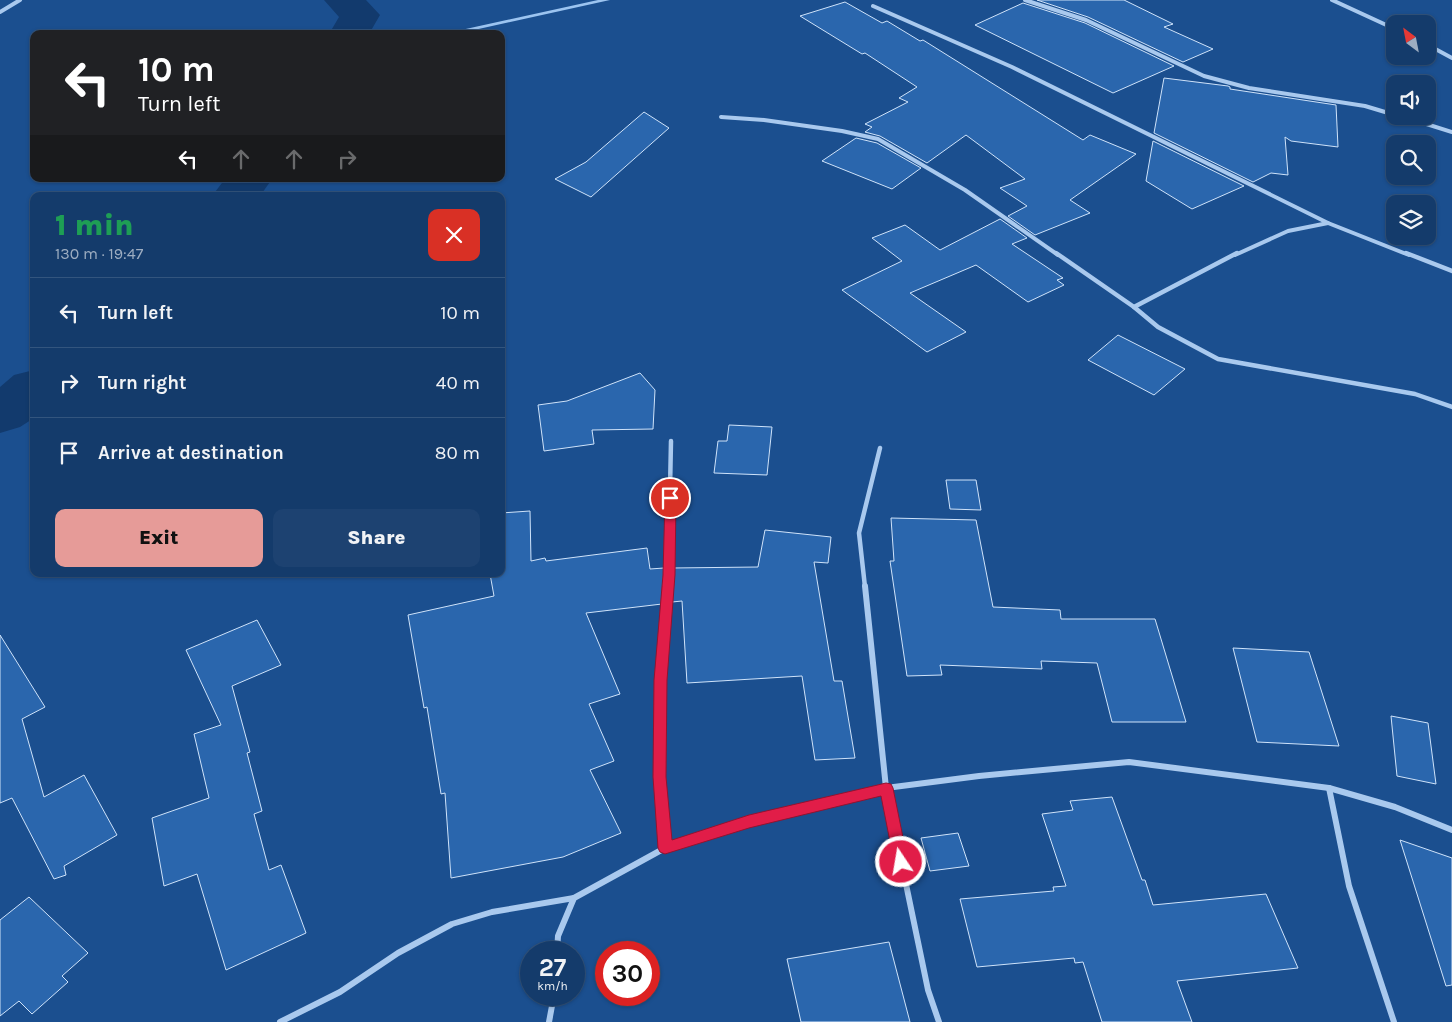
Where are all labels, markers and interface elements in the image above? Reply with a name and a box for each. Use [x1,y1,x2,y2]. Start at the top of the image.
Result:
north arrow [1386,15,1436,65]
map controls [1386,15,1436,245]
text: 10 m [138,49,215,90]
icon: left [55,50,120,115]
button: sound [1386,75,1436,125]
text: Turn left [138,91,221,117]
button: search [1386,135,1436,185]
icon: left [174,145,202,173]
icon: ahead [227,145,255,173]
icon: ahead [280,145,308,173]
icon: right [333,145,361,173]
button: layers [1386,195,1436,245]
text: 1 min [55,207,134,243]
button: close [428,209,480,261]
text: 130 m · 19:47 [55,244,143,263]
icon: left [55,299,83,327]
text: Turn left [98,302,173,324]
text: 10 m [440,302,480,324]
icon: right [55,369,83,397]
text: Turn right [98,372,187,394]
text: 40 m [436,372,480,394]
icon: arrive [55,439,83,467]
text: Arrive at destination [98,442,284,464]
text: 80 m [435,442,480,464]
pin [649,477,691,519]
icon: arrive [656,484,684,512]
button: Exit [55,509,263,567]
button: Share [273,509,480,567]
position arrow [874,835,926,887]
speed limit sign: 30 [595,941,660,1006]
text: 27 [539,953,566,982]
text: km/h [537,979,568,993]

